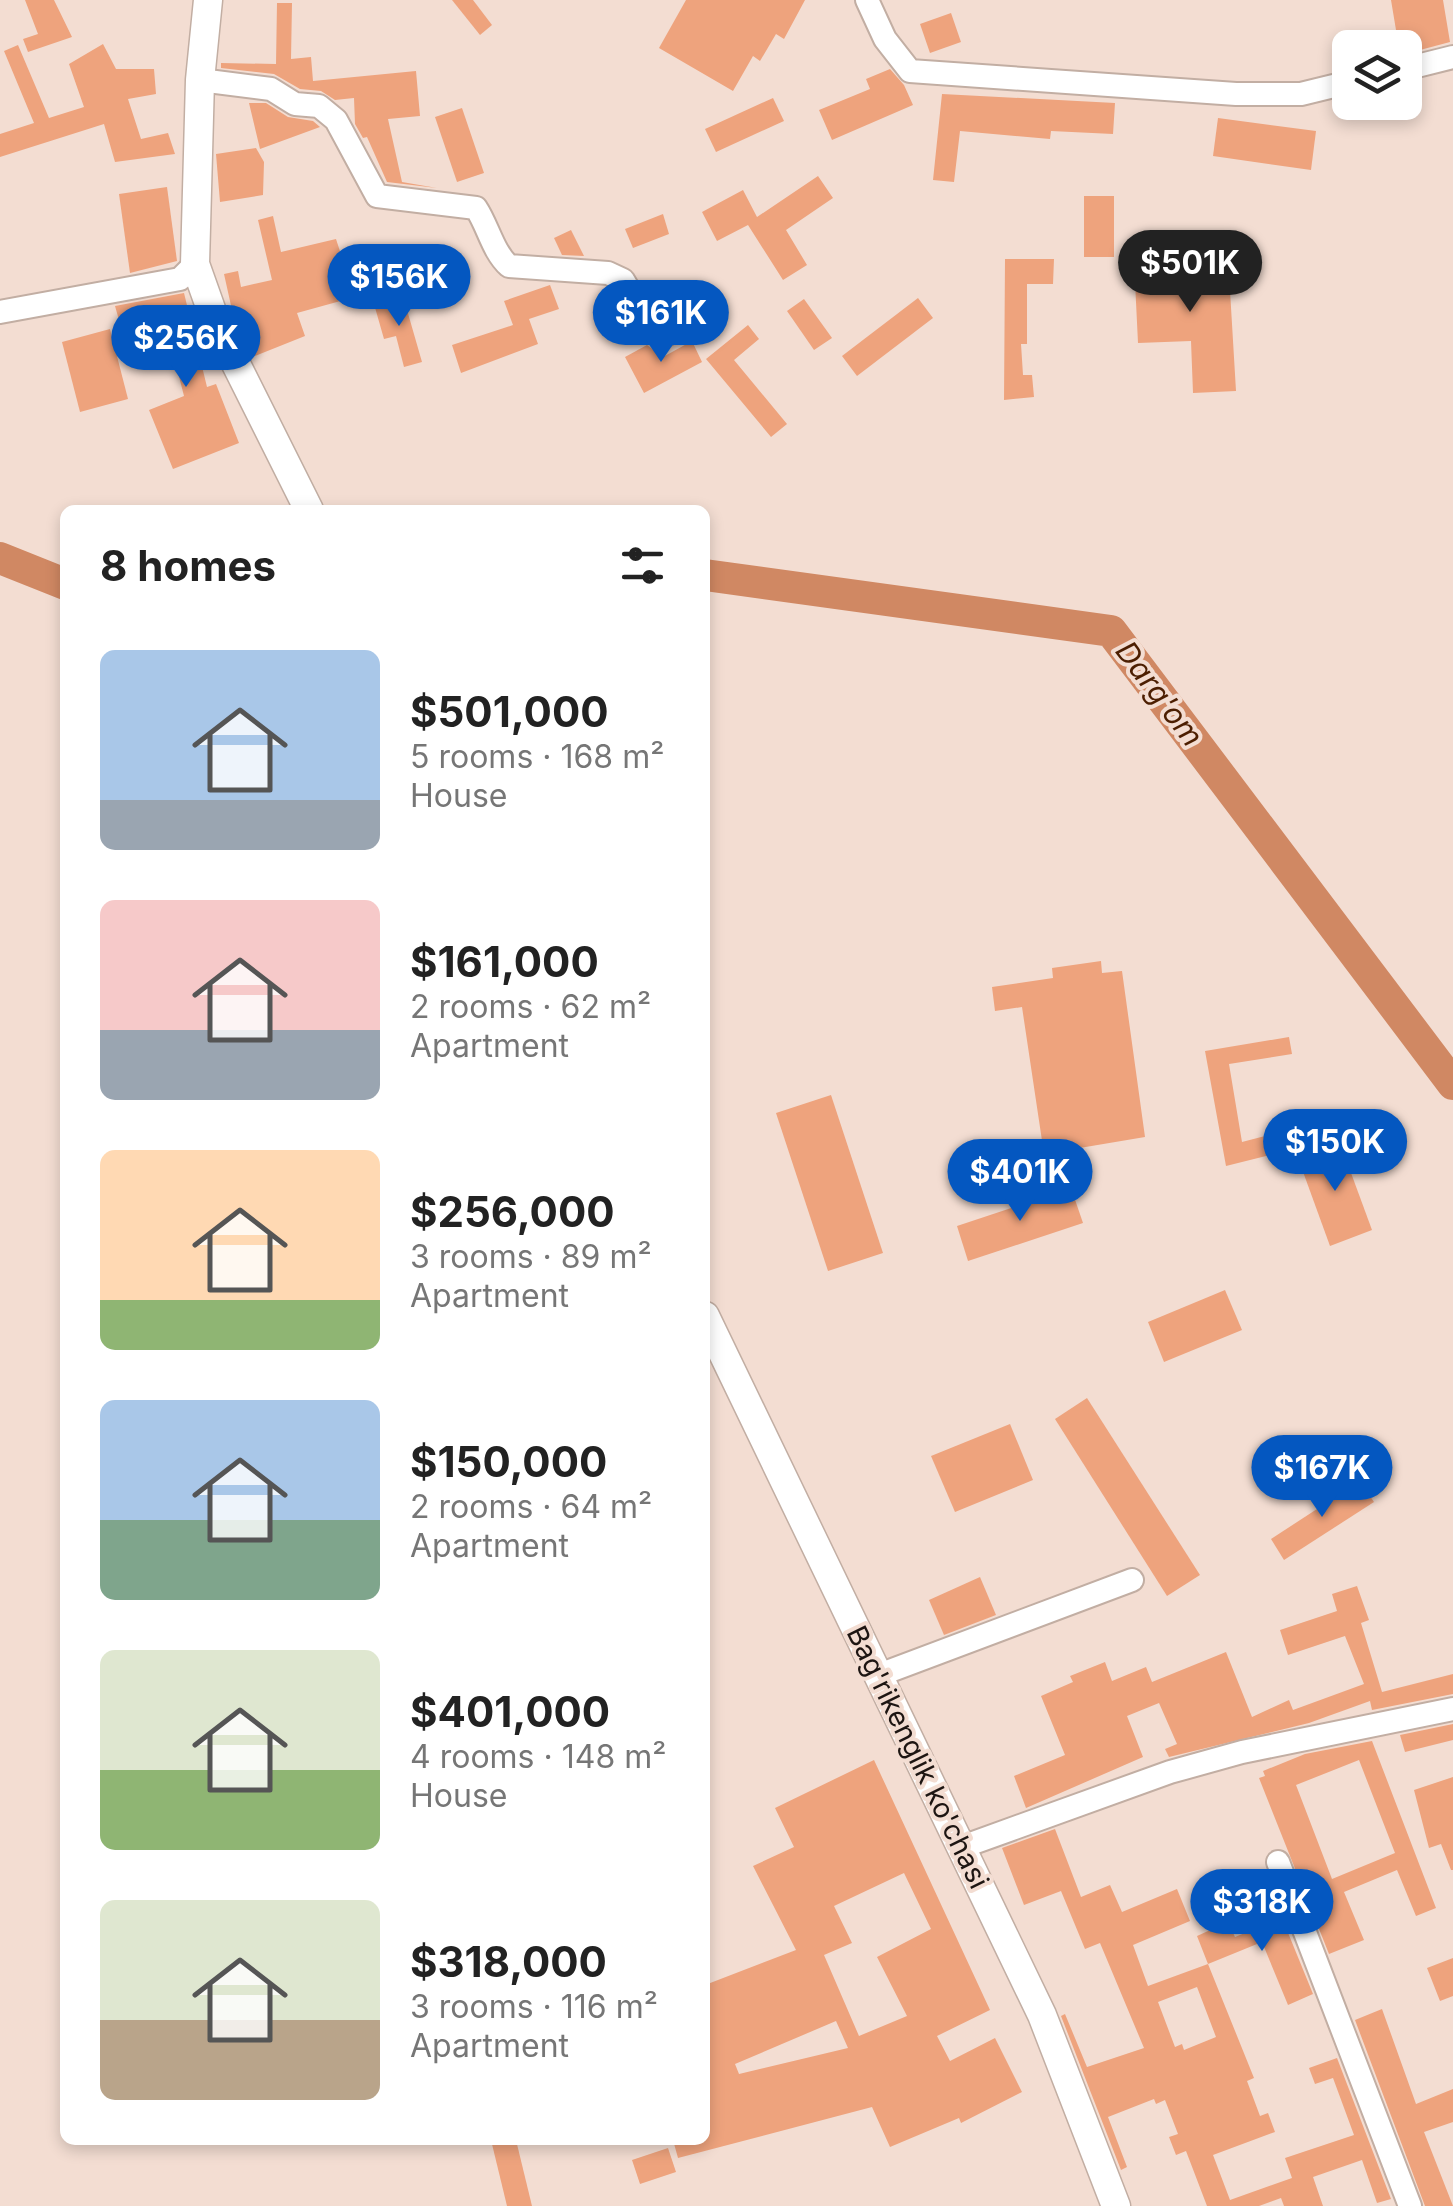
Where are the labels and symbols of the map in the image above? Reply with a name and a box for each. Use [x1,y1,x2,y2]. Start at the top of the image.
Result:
pin: $501K [1120,230,1260,315]
pin: $156K [329,244,469,329]
pin: $161K [591,280,731,365]
pin: $256K [116,305,256,390]
water label: Darg'om [1109,634,1211,753]
pin: $150K [1265,1109,1405,1194]
pin: $401K [950,1139,1090,1224]
pin: $167K [1252,1435,1392,1520]
street label: Bag'rikenglik ko'chasi [840,1620,996,1894]
pin: $318K [1192,1869,1332,1954]

